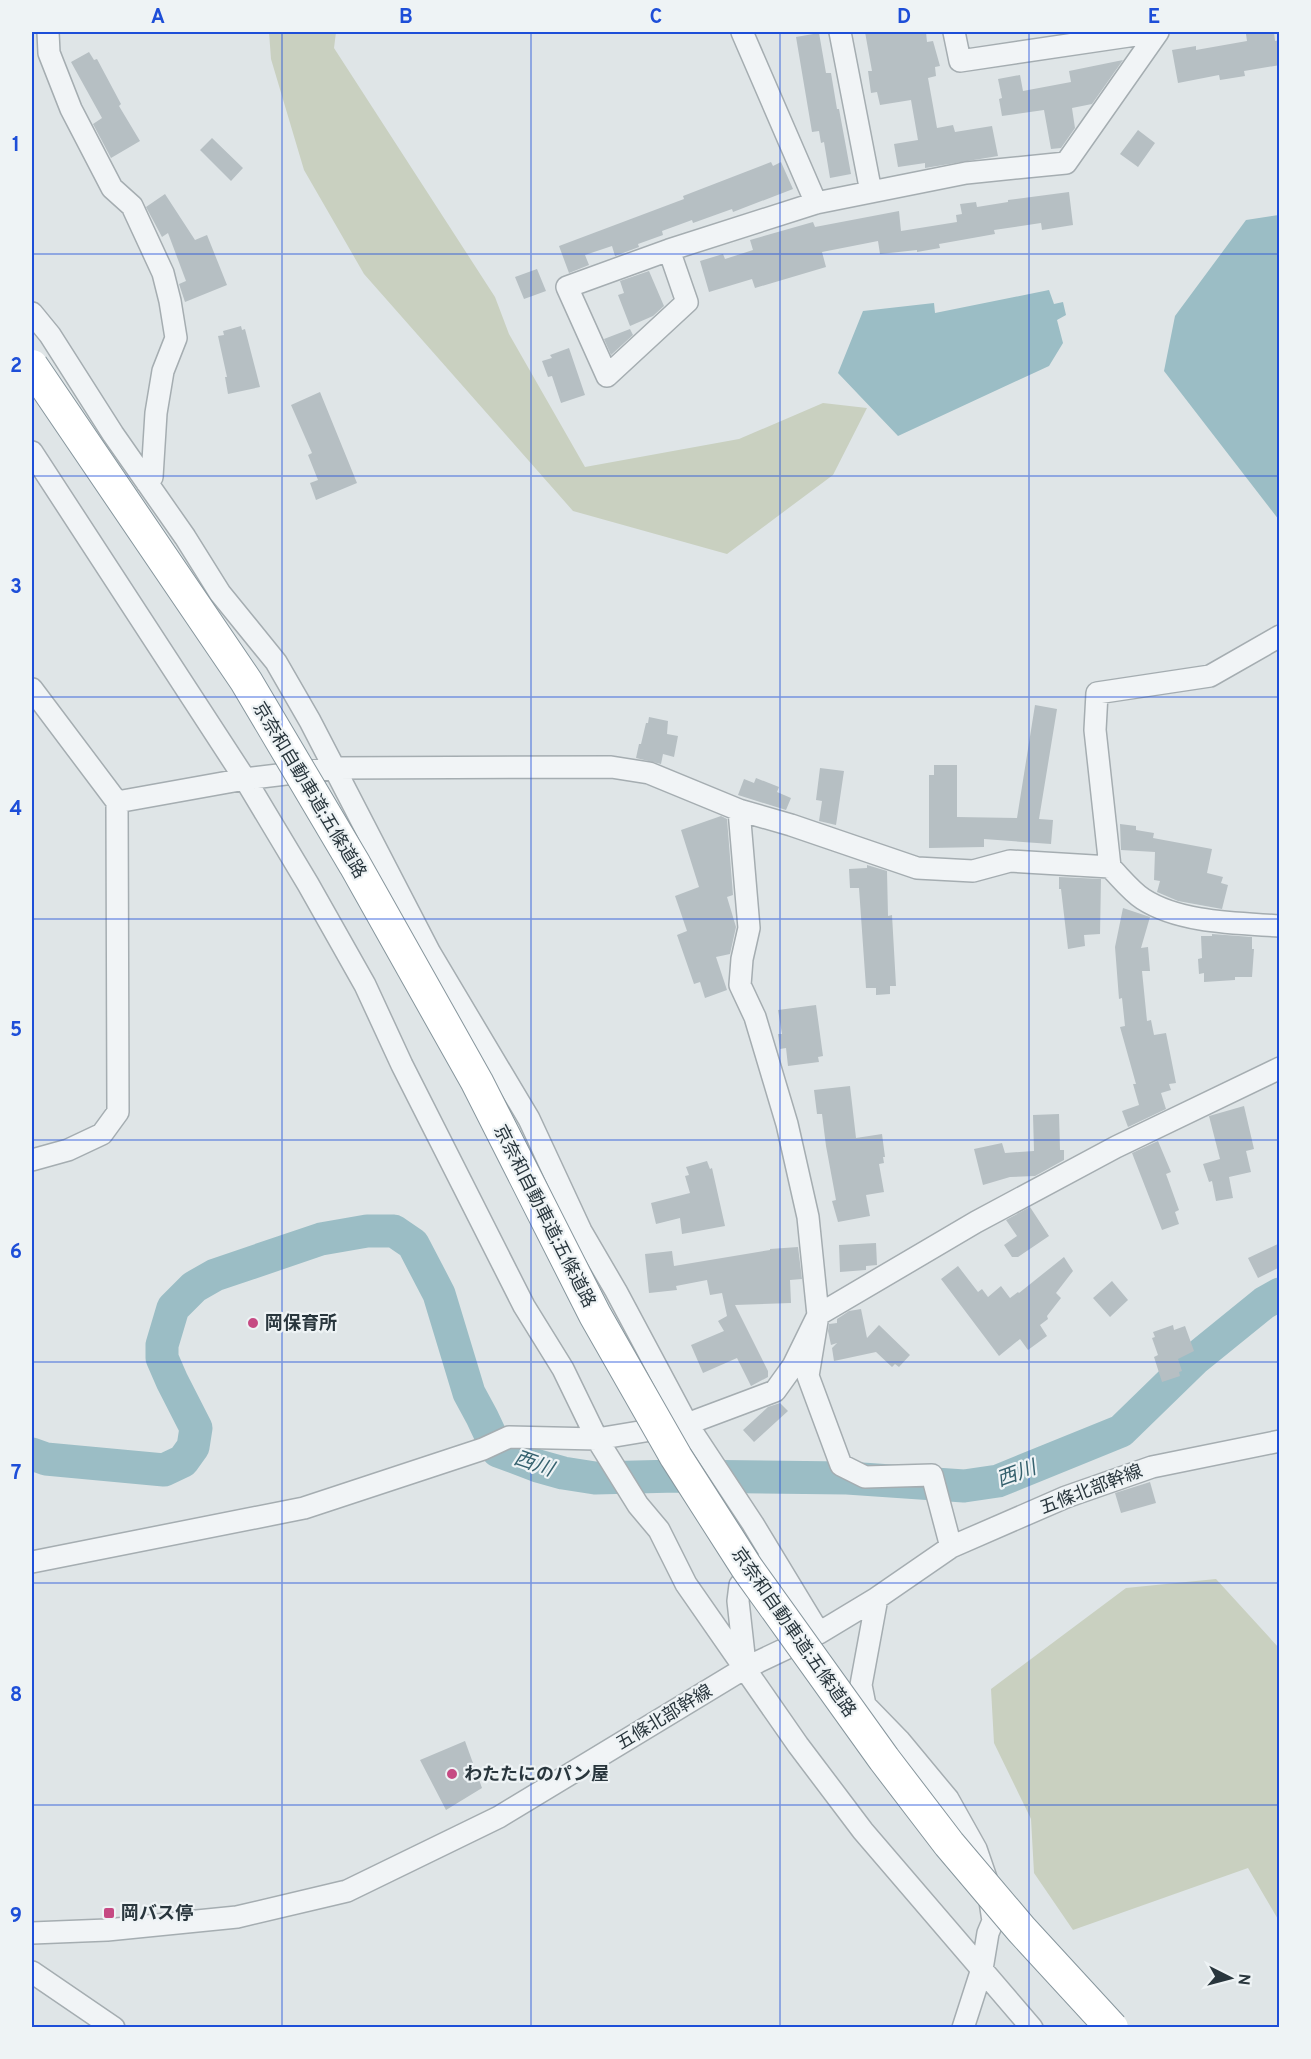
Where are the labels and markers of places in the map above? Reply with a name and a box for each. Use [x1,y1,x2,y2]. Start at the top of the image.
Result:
place label: 岡保育所 [265,1313,337,1336]
marker: 岡保育所 [246,1316,260,1330]
place label: わたたにのパン屋 [464,1764,609,1787]
marker: わたたにのパン屋 [445,1767,459,1781]
place label: 岡バス停 [121,1903,193,1926]
marker: 岡バス停 [102,1906,116,1920]

